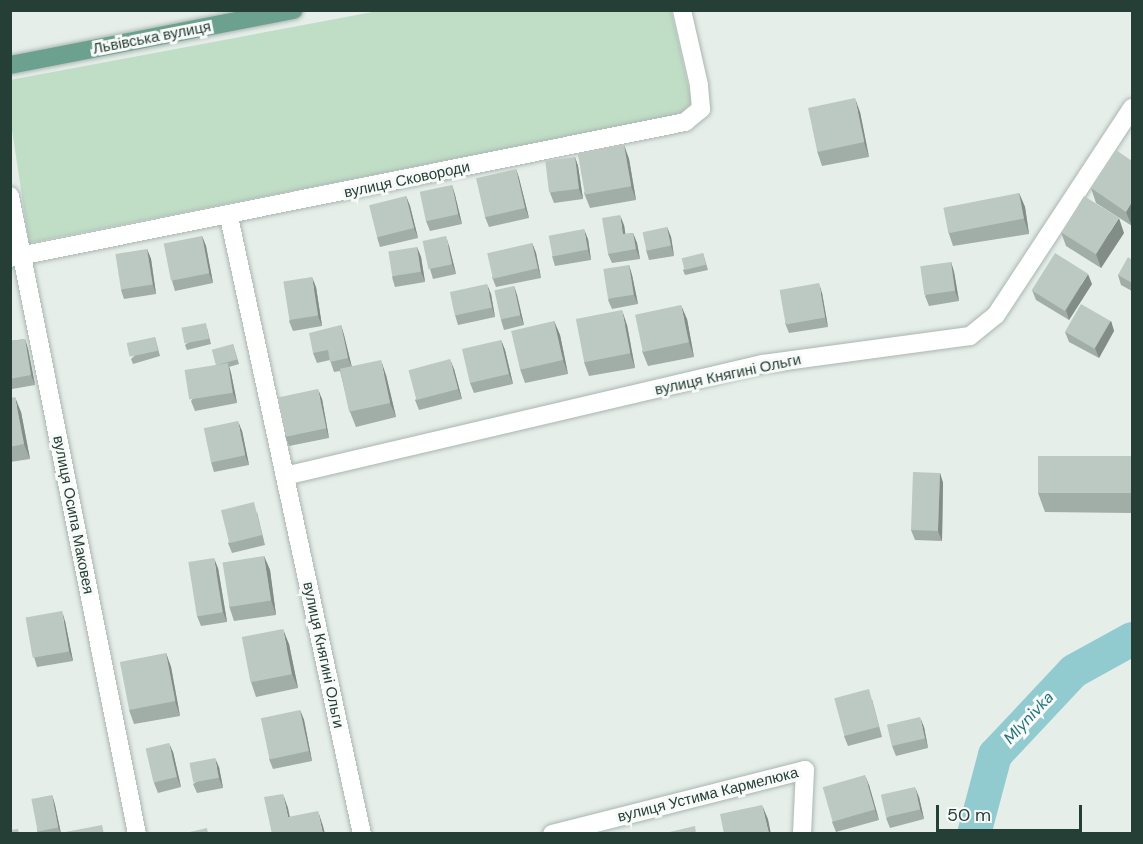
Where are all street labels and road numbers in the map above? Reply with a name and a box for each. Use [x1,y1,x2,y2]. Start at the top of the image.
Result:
street label: Львівська вулиця [91,18,213,58]
street label: вулиця Сковороди [342,158,472,202]
street label: вулиця Княгині Ольги [653,351,803,399]
street label: вулиця Осипа Маковея [49,434,97,596]
street label: вулиця Княгині Ольги [299,580,347,730]
street label: вулиця Устима Кармелюка [616,764,800,826]

